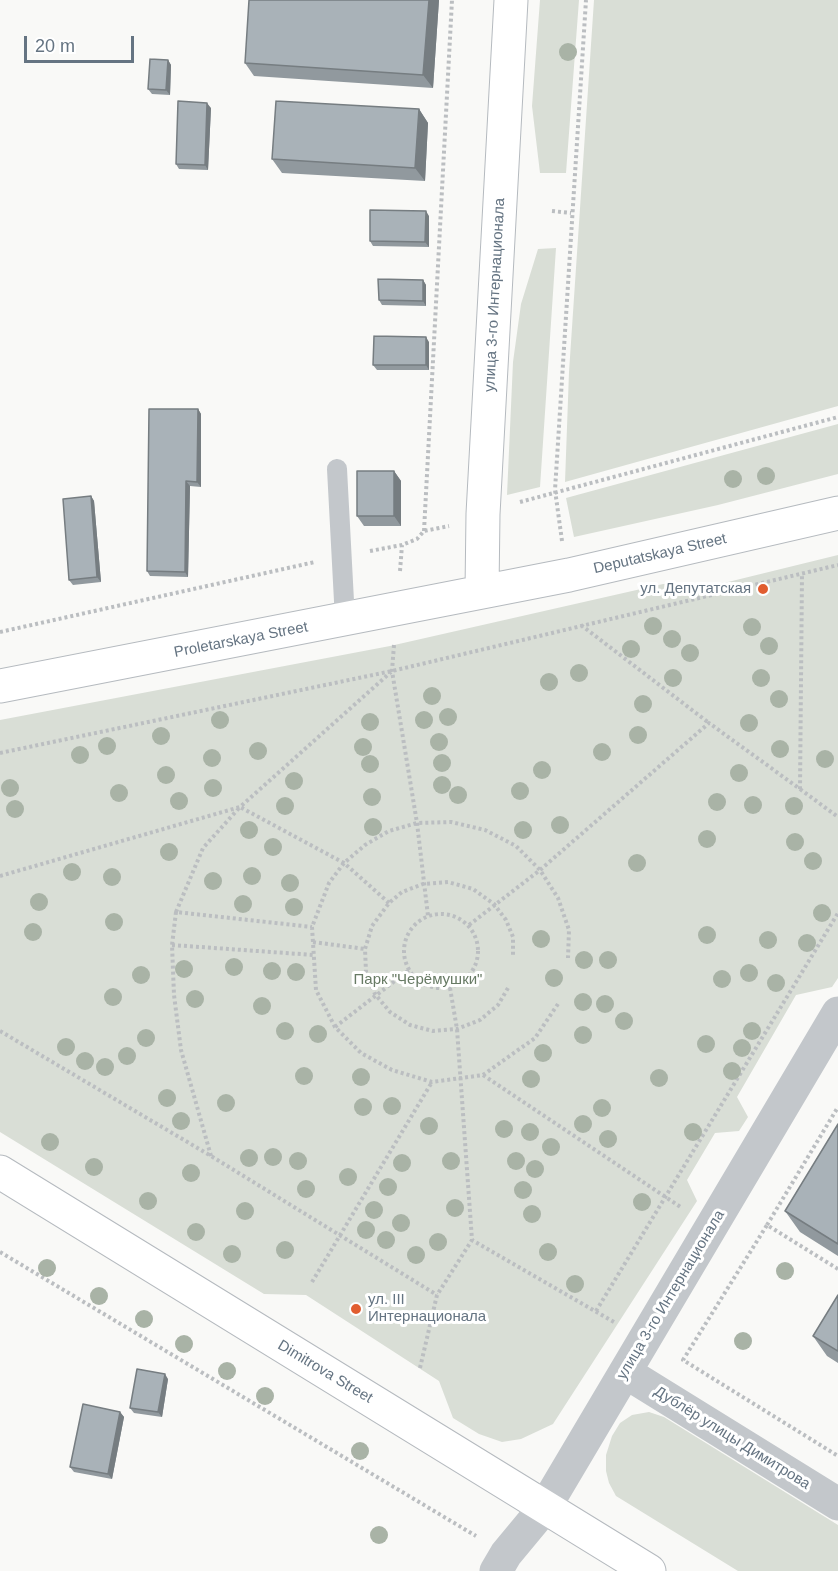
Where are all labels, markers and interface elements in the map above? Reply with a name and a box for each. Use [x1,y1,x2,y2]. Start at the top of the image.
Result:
scale bar [27,24,136,62]
text: 20 m [35,36,75,56]
street label: улица 3-го Интернационала [481,197,509,393]
street label: Deputatskaya Street [592,530,728,578]
place label: ул. Депутатская [640,580,751,598]
marker: ул. Депутатская [756,582,770,596]
street label: Proletarskaya Street [173,618,309,662]
park label: Парк "Черёмушки" [354,971,482,989]
street label: улица 3-го Интернационала [613,1207,729,1383]
place label: ул. III Интернационала [368,1291,486,1326]
marker: ул. III Интернационала [349,1302,363,1316]
street label: Dimitrova Street [274,1337,376,1407]
street label: Дублёр улицы Димитрова [651,1383,813,1493]

